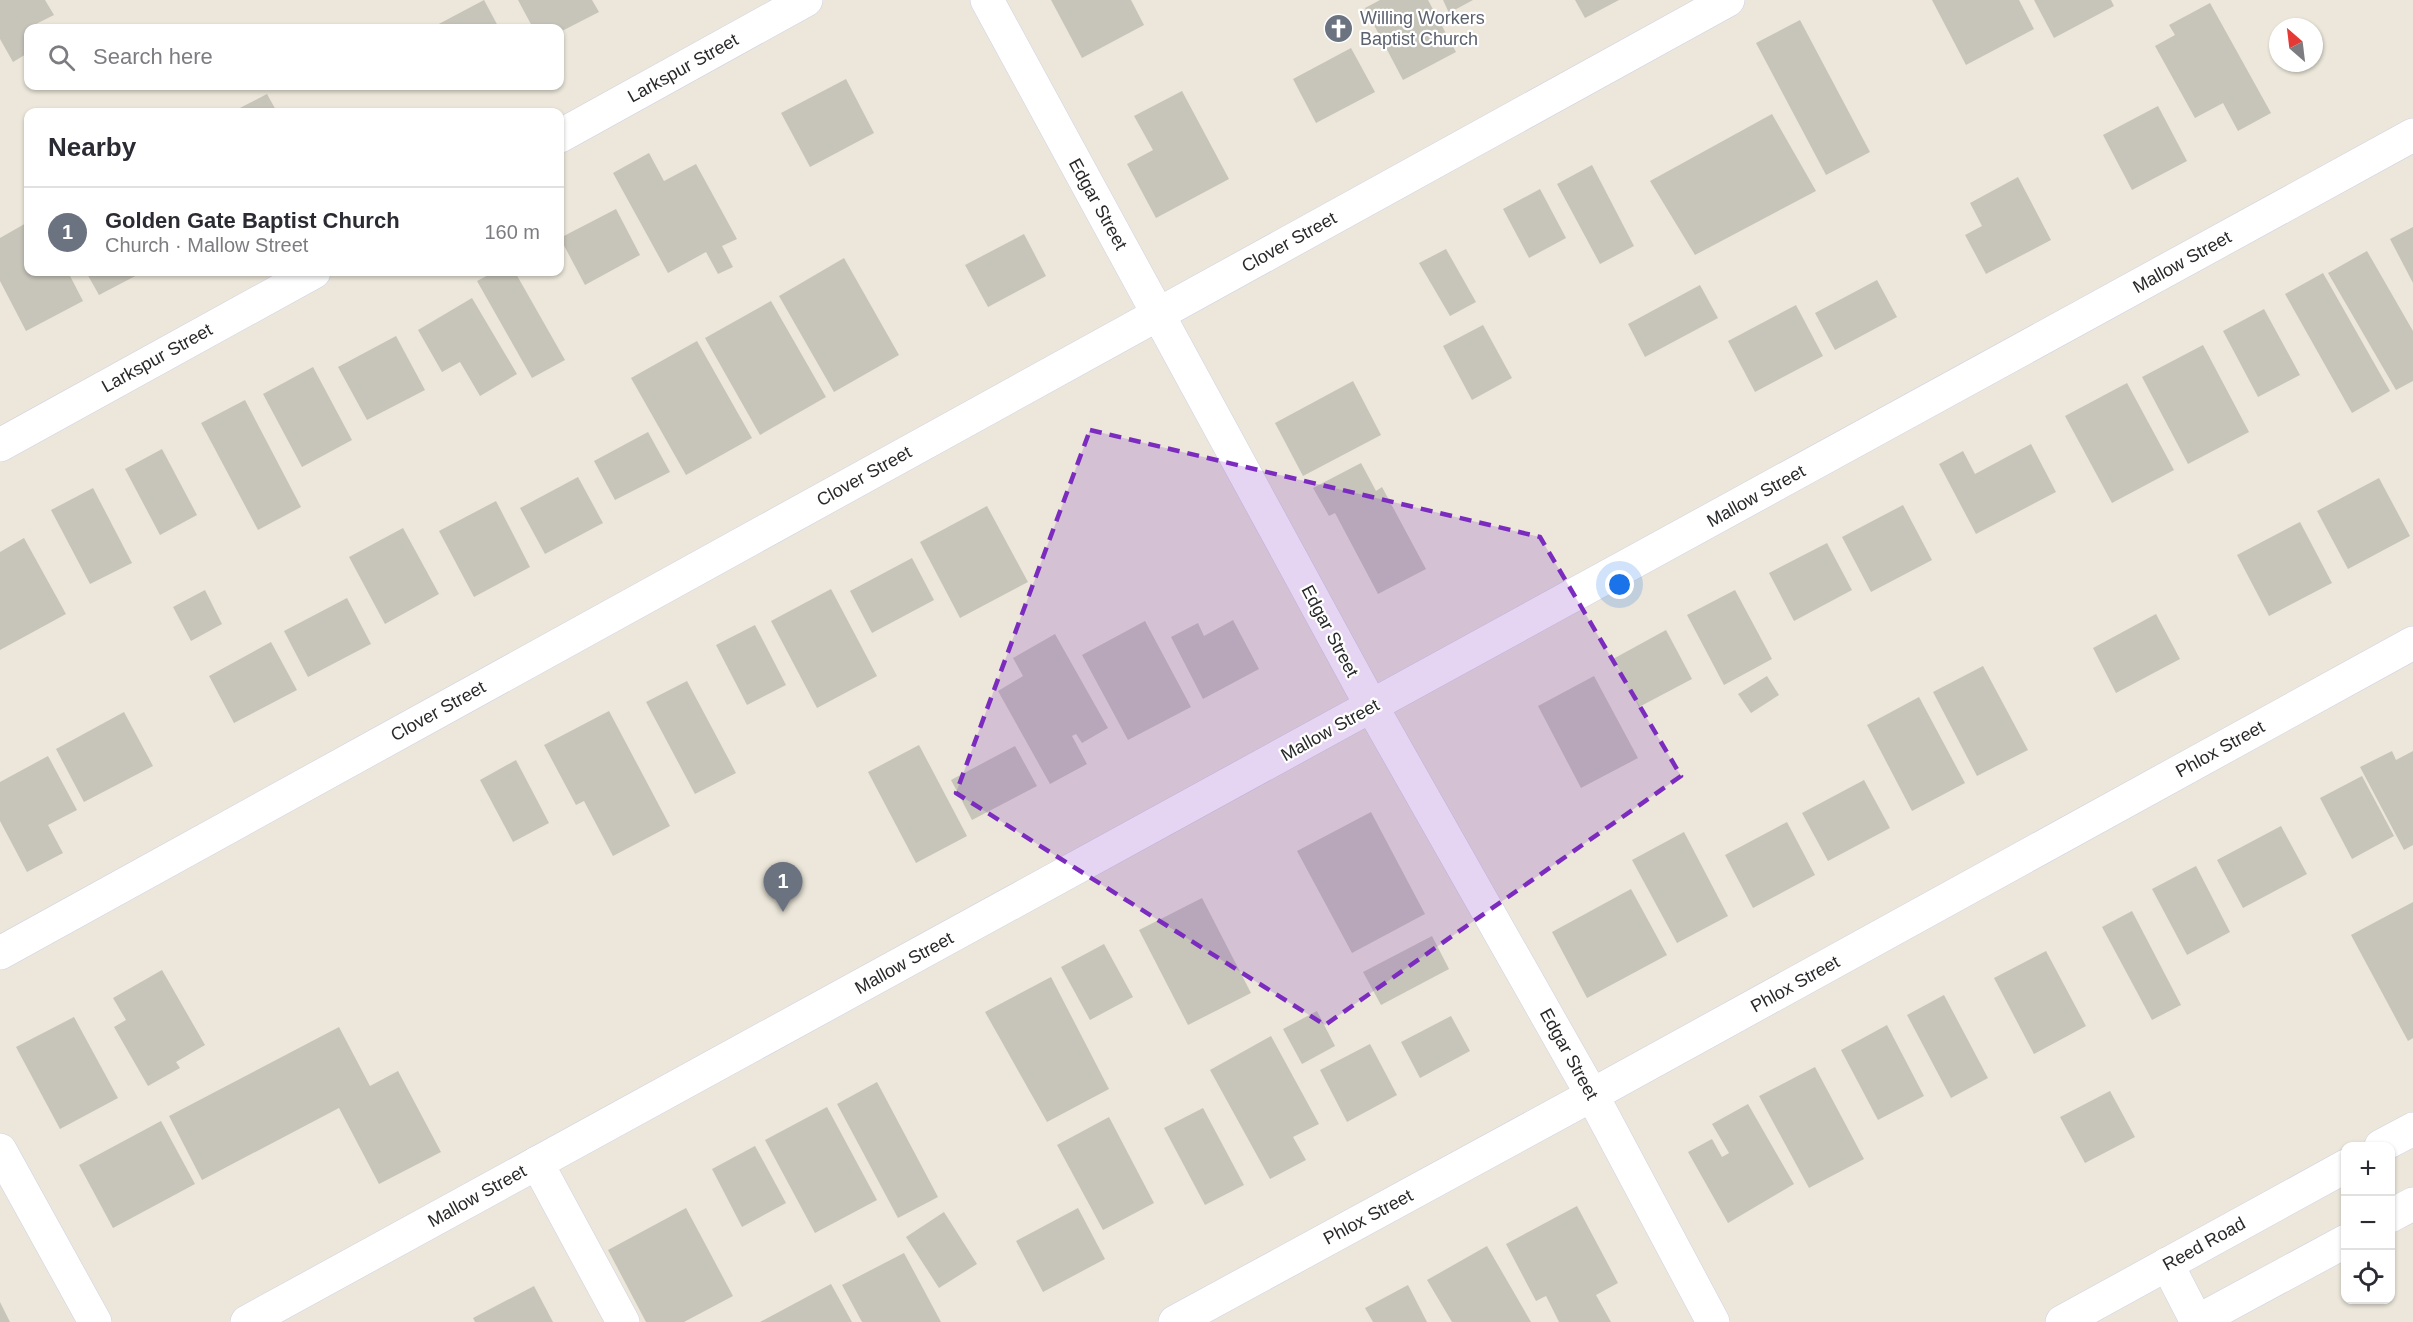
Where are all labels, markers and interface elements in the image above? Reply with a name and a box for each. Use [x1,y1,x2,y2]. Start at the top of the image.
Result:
place label: Willing Workers Baptist Church [1360,8,1485,49]
church icon: Willing Workers Baptist Church [1323,12,1355,44]
north arrow [2269,18,2323,72]
search box [24,24,564,90]
street label: Larkspur Street [624,29,742,107]
icon: search [45,41,78,74]
text: Search here [93,44,213,69]
text: Nearby [48,132,136,162]
street label: Edgar Street [1065,155,1131,253]
text: Golden Gate Baptist Church [105,208,400,233]
street label: Clover Street [1238,208,1340,276]
text: 1 [62,221,73,243]
text: 160 m [484,221,540,243]
street label: Mallow Street [2129,227,2235,297]
text: Church · Mallow Street [105,234,308,256]
street label: Larkspur Street [98,319,216,397]
street label: Clover Street [813,442,915,510]
street label: Mallow Street [1703,461,1809,531]
your location [1605,570,1634,599]
street label: Edgar Street [1297,582,1363,680]
street label: Clover Street [387,677,489,745]
street label: Mallow Street [1277,695,1383,765]
street label: Phlox Street [2172,716,2268,782]
pin: 1 [764,862,802,912]
street label: Mallow Street [851,928,957,998]
street label: Phlox Street [1747,951,1843,1017]
street label: Edgar Street [1536,1005,1602,1103]
map controls [2341,1142,2395,1304]
button: + [2341,1142,2395,1196]
street label: Mallow Street [424,1161,530,1231]
street label: Phlox Street [1320,1185,1416,1249]
button: − [2341,1196,2395,1250]
street label: Reed Road [2159,1213,2249,1275]
button: locate [2341,1250,2395,1304]

